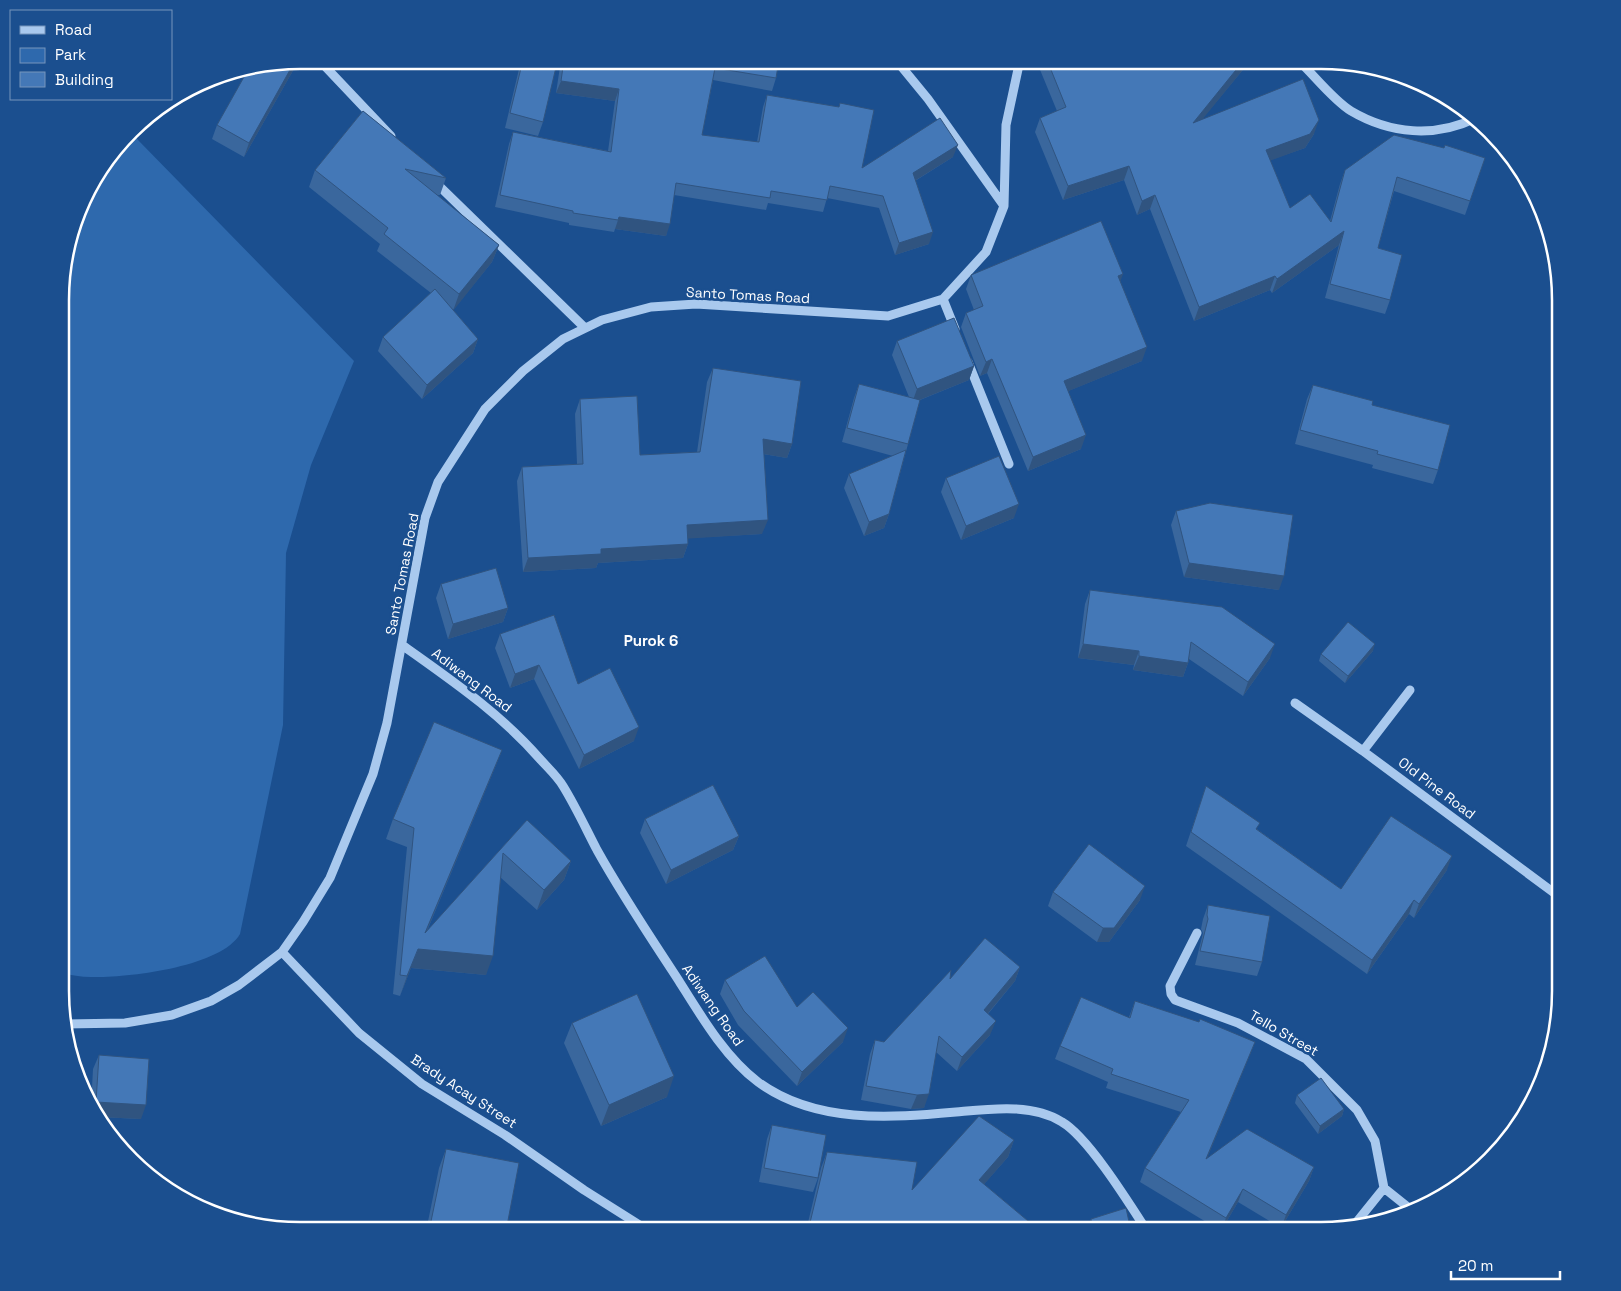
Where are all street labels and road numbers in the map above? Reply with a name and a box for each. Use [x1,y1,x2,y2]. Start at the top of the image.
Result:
street label: Santo Tomas Road [686,283,810,307]
street label: Santo Tomas Road [381,511,423,637]
street label: Adiwang Road [428,644,516,716]
street label: Old Pine Road [1395,753,1479,823]
street label: Adiwang Road [678,961,748,1049]
street label: Tello Street [1246,1006,1322,1060]
street label: Brady Acay Street [407,1050,521,1132]

